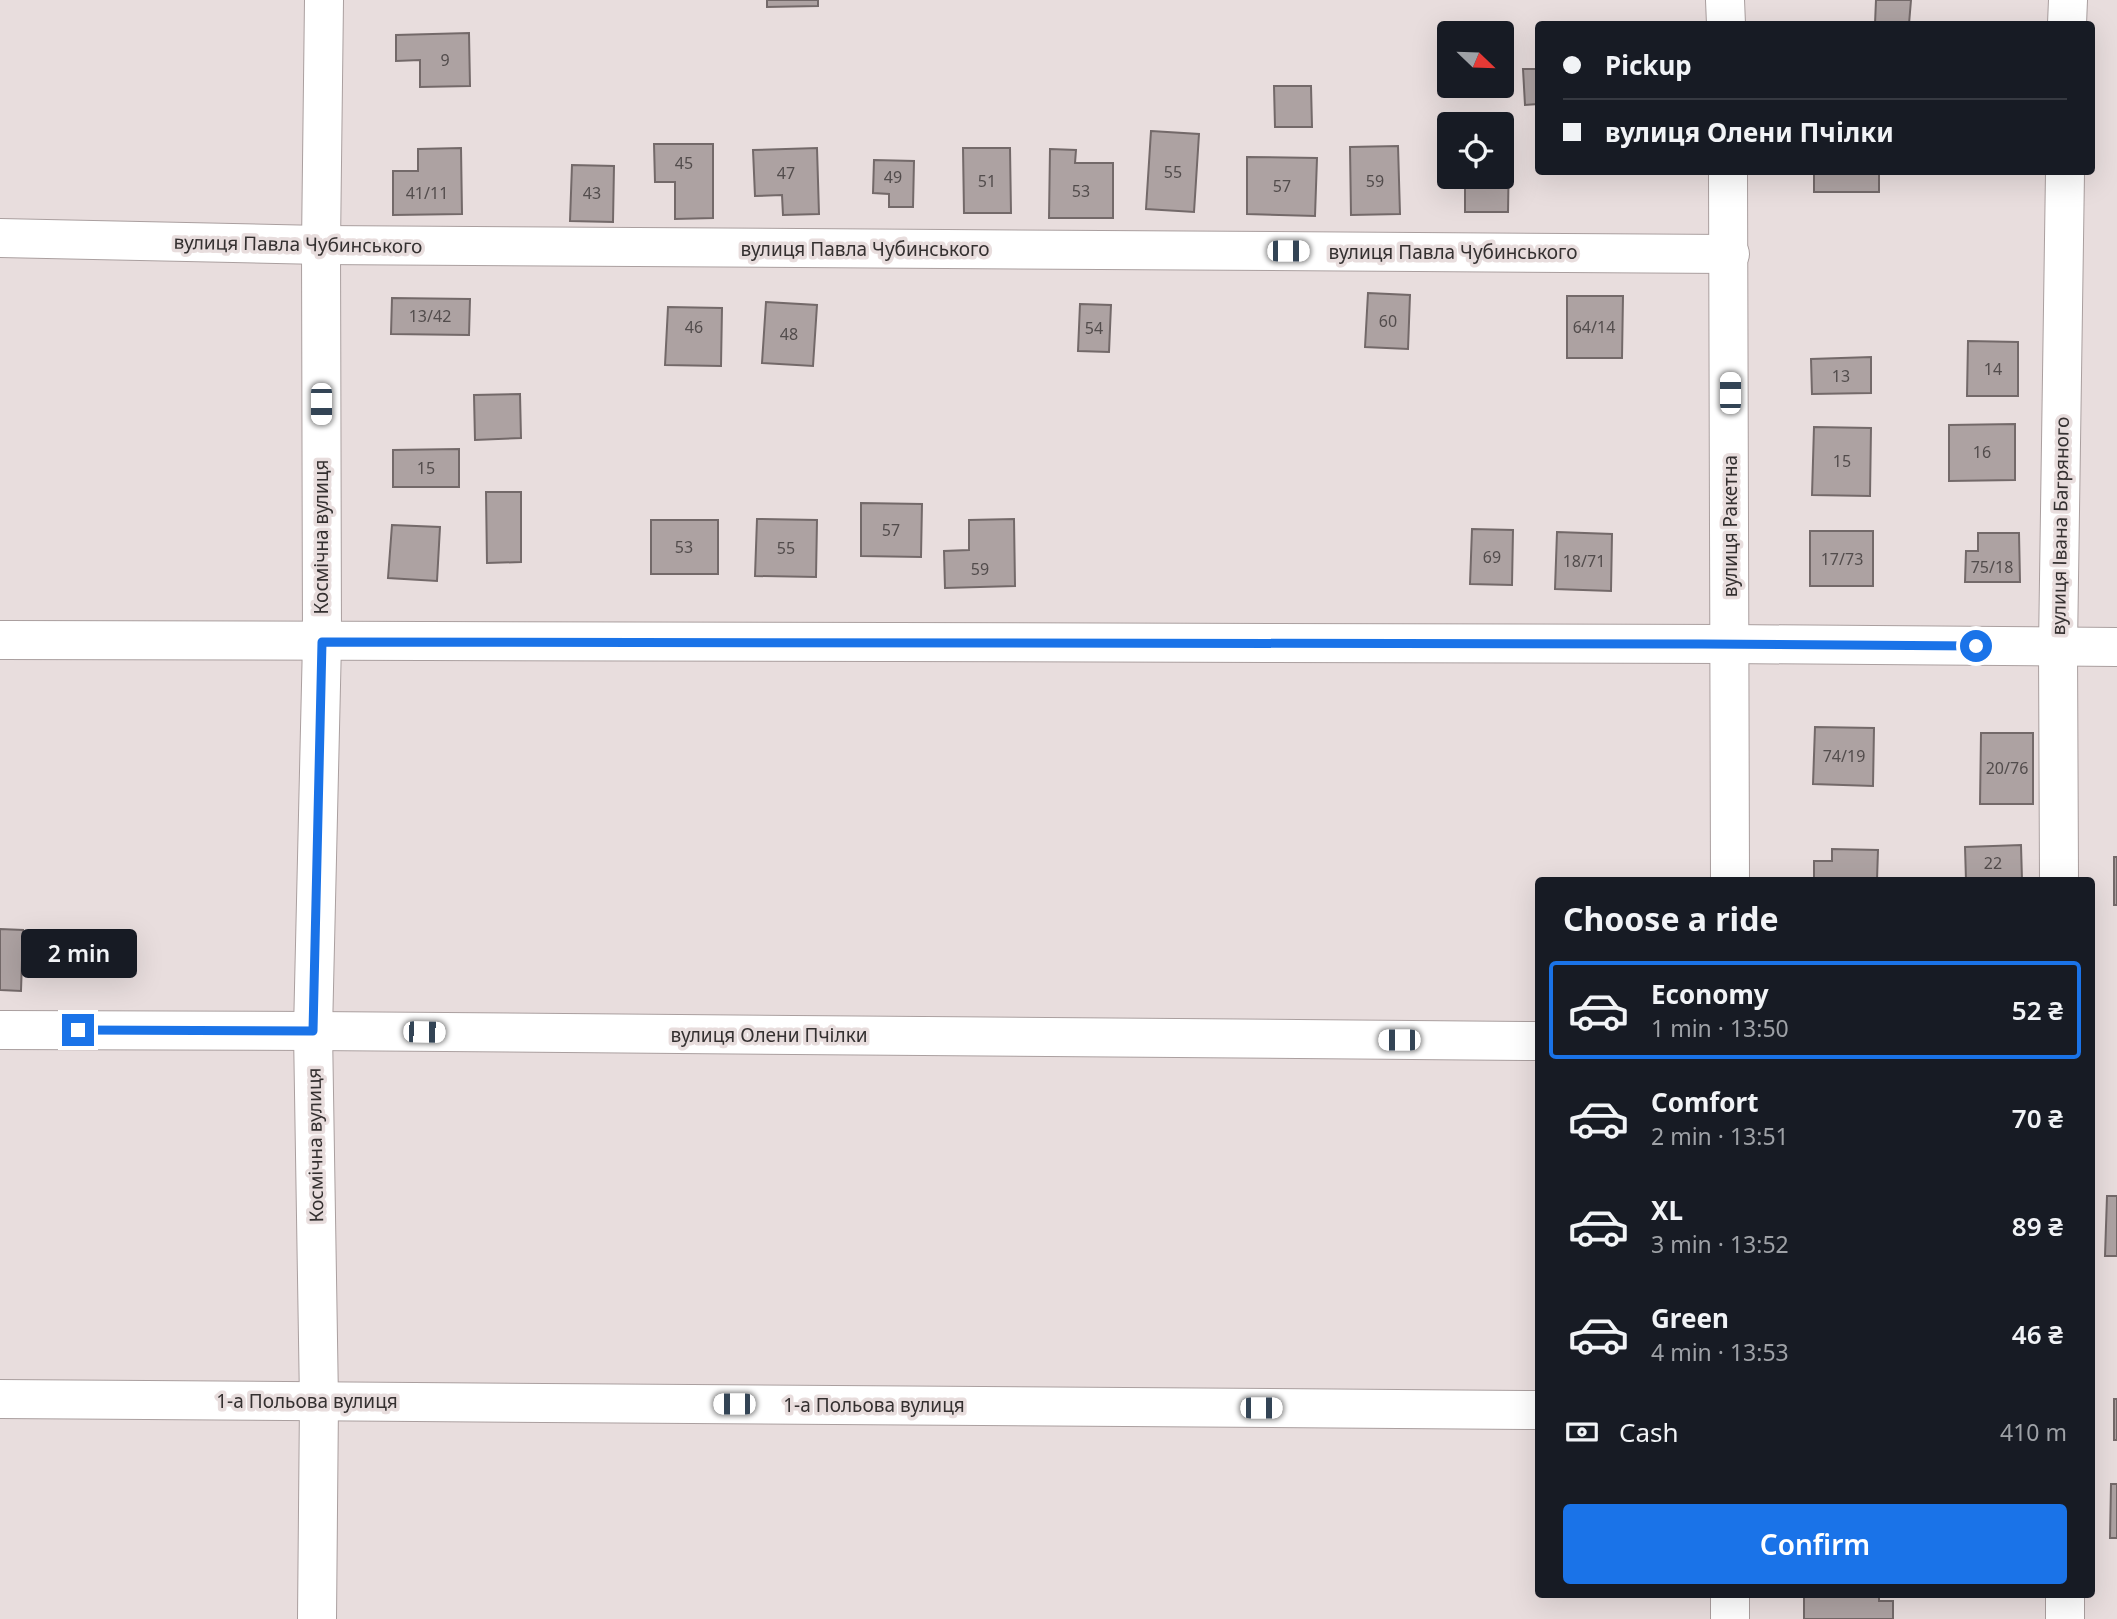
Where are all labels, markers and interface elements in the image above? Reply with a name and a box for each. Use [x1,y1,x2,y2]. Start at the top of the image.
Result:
north arrow [1437,21,1514,98]
map controls [1437,21,1514,189]
text: Pickup [1605,47,1692,83]
house number: 9 [440,49,450,71]
button: locate [1437,112,1514,189]
text: вулиця Олени Пчілки [1605,114,1894,150]
house number: 45 [675,152,693,174]
house number: 55 [1164,161,1182,183]
house number: 47 [777,162,795,184]
house number: 49 [884,166,902,188]
house number: 51 [978,170,996,192]
house number: 59 [1366,170,1384,192]
house number: 57 [1273,175,1291,197]
house number: 53 [1072,180,1090,202]
house number: 41/11 [406,182,448,204]
house number: 43 [583,182,601,204]
street label: вулиця Павла Чубинського [173,229,423,259]
street label: вулиця Павла Чубинського [741,236,990,262]
street label: вулиця Павла Чубинського [1329,239,1578,265]
car [1268,241,1310,262]
house number: 13/42 [409,305,451,327]
house number: 60 [1379,310,1397,332]
house number: 46 [685,316,703,338]
house number: 64/14 [1573,316,1615,338]
house number: 54 [1085,317,1103,339]
house number: 48 [780,323,798,345]
house number: 14 [1984,358,2002,380]
house number: 13 [1832,365,1850,387]
car [1720,372,1741,414]
car [311,383,332,425]
street label: вулиця Івана Багряного [2045,416,2075,636]
house number: 16 [1973,441,1991,463]
house number: 15 [1833,450,1851,472]
street label: вулиця Ракетна [1717,455,1743,597]
house number: 15 [417,457,435,479]
street label: Космічна вулиця [308,460,334,614]
house number: 57 [882,519,900,541]
house number: 53 [675,536,693,558]
house number: 55 [777,537,795,559]
house number: 69 [1483,546,1501,568]
house number: 17/73 [1821,548,1863,570]
house number: 18/71 [1563,550,1605,572]
house number: 75/18 [1971,556,2013,578]
house number: 59 [971,558,989,580]
route start [1960,630,1992,662]
house number: 74/19 [1823,745,1865,767]
house number: 20/76 [1986,757,2028,779]
house number: 22 [1984,852,2002,874]
text: Choose a ride [1563,897,1779,940]
callout: 2 min [20,928,136,978]
text: 2 min [48,937,110,969]
text: Economy [1651,976,1769,1012]
icon: car [1567,979,1630,1042]
text: 52 ₴ [2012,992,2063,1028]
text: 1 min · 13:50 [1651,1012,1789,1044]
route end [62,1014,94,1046]
car [403,1021,446,1043]
street label: вулиця Олени Пчілки [670,1022,868,1048]
car [1379,1030,1421,1051]
street label: Космічна вулиця [301,1067,329,1223]
text: Comfort [1651,1084,1759,1120]
icon: car [1567,1087,1630,1150]
text: 70 ₴ [2012,1100,2063,1136]
text: 2 min · 13:51 [1651,1120,1789,1152]
text: XL [1651,1192,1683,1228]
icon: car [1567,1195,1630,1258]
text: 89 ₴ [2012,1208,2063,1244]
text: 3 min · 13:52 [1651,1228,1789,1260]
text: Green [1651,1300,1729,1336]
icon: car [1567,1303,1630,1366]
text: 46 ₴ [2012,1316,2063,1352]
text: 4 min · 13:53 [1651,1336,1789,1368]
street label: 1-а Польова вулиця [216,1388,398,1414]
street label: 1-а Польова вулиця [783,1392,965,1418]
car [714,1394,756,1415]
car [1241,1398,1283,1419]
icon: cash [1563,1413,1601,1451]
text: Cash [1619,1414,1679,1450]
text: 410 m [2000,1416,2067,1448]
button: Confirm [1563,1504,2067,1584]

